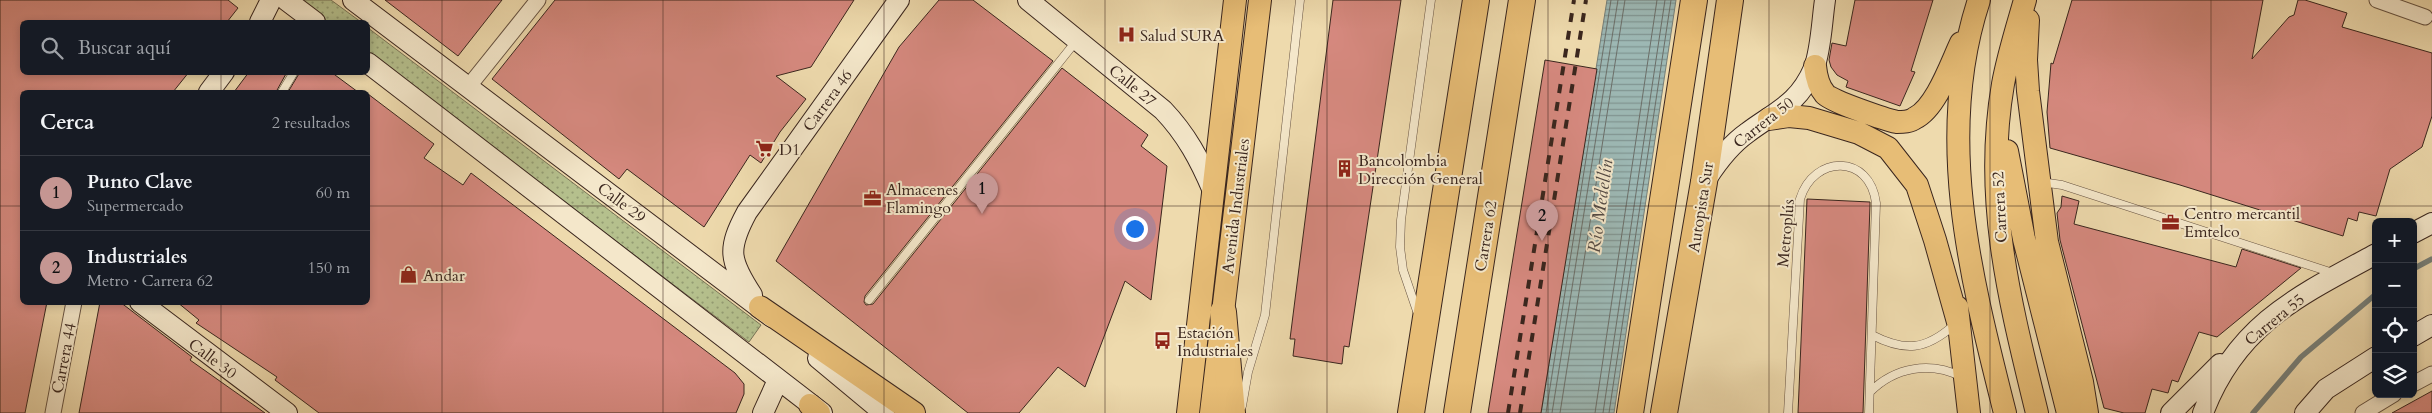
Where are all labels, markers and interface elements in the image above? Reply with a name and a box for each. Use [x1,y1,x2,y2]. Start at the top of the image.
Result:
search box [20,20,370,75]
hospital icon: Salud SURA [1116,25,1136,45]
place label: Salud SURA [1140,25,1225,47]
icon: search [38,34,66,62]
text: Buscar aquí [78,35,171,61]
street label: Calle 27 [1104,60,1161,112]
street label: Carrera 46 [798,65,858,136]
street label: Carrera 50 [1729,92,1799,153]
text: Cerca [40,108,94,137]
text: 2 resultados [272,112,350,134]
street label: Avenida Industriales [1217,137,1255,275]
supermarket icon: D1 [755,139,775,159]
place label: D1 [779,139,800,161]
place label: Bancolombia Dirección General [1358,150,1483,190]
water label: Río Medellín [1582,157,1619,254]
building icon: Bancolombia Dirección General [1334,159,1354,179]
street label: Autopista Sur [1683,160,1719,254]
text: Punto Clave [87,169,193,195]
street label: Carrera 52 [1987,171,2013,243]
pin: 1 [966,173,998,214]
street label: Calle 29 [593,177,650,228]
place label: Almacenes Flamingo [886,179,958,219]
text: 1 [52,182,60,204]
text: 60 m [316,182,350,204]
office icon: Almacenes Flamingo [862,188,882,208]
text: Supermercado [87,195,183,217]
street label: Metroplús [1772,198,1800,268]
street label: Carrera 62 [1470,199,1502,273]
pin: 2 [1526,200,1558,241]
place label: Centro mercantil Emtelco [2184,203,2300,243]
office icon: Centro mercantil Emtelco [2160,212,2180,232]
your location [1122,216,1148,242]
map controls [2372,218,2417,398]
button: + [2372,218,2417,263]
text: Industriales [87,244,187,270]
text: 2 [52,257,60,279]
text: 150 m [308,257,350,279]
button: − [2372,263,2417,308]
shop icon: Andar [399,265,419,285]
place label: Andar [423,265,465,287]
text: Metro · Carrera 62 [87,270,213,292]
street label: Carrera 55 [2240,289,2309,351]
button: locate [2372,308,2417,353]
street label: Carrera 44 [46,321,82,395]
place label: Estación Industriales [1177,322,1253,362]
bus stop icon: Estación Industriales [1153,331,1173,351]
street label: Calle 30 [184,333,241,384]
button: layers [2372,353,2417,398]

